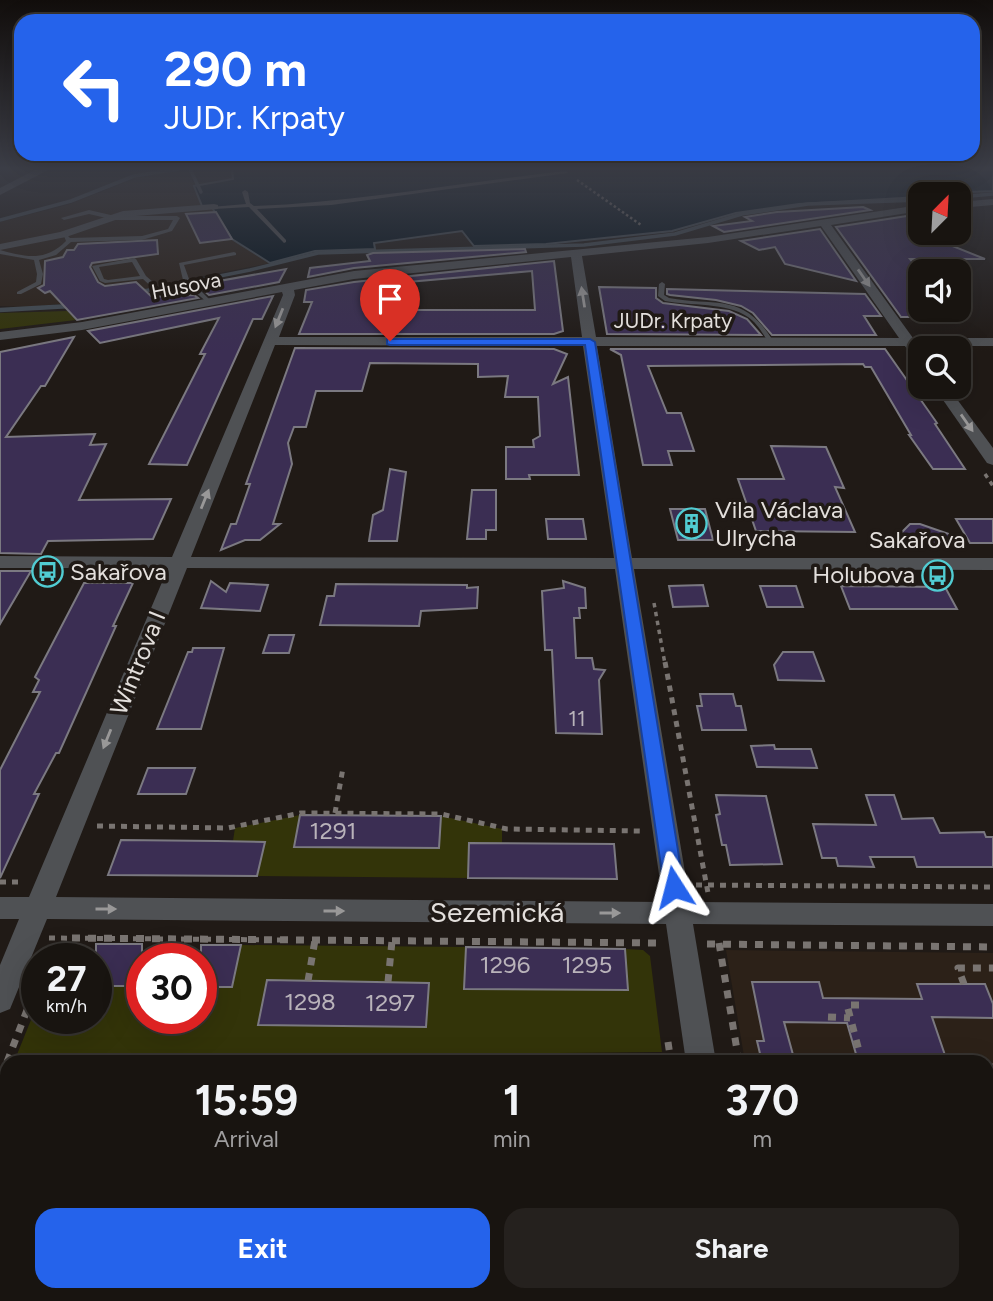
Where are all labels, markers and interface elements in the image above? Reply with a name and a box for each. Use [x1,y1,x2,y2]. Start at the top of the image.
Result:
text: 290 m [164,39,307,98]
icon: left [49,42,140,133]
text: JUDr. Krpaty [164,99,345,137]
north arrow [908,182,971,245]
map controls [908,182,971,399]
button: sound [908,259,971,322]
street label: Husova [149,267,223,305]
pin [360,269,420,341]
one-way arrow [857,269,871,287]
icon: arrive [371,280,409,318]
one-way arrow [577,286,588,308]
one-way arrow [274,308,285,329]
street label: JUDr. Krpaty [614,308,732,333]
button: search [908,336,971,399]
one-way arrow [960,414,974,432]
one-way arrow [200,488,211,509]
place label: Vila Václava Ulrycha [715,495,843,552]
building icon: Vila Václava Ulrycha [675,507,709,541]
street label: Sakařova [869,525,965,554]
bus stop icon: Sakařova [30,555,64,589]
place label: Sakařova [70,557,167,586]
bus stop icon: Holubova [921,558,955,592]
place label: Holubova [812,560,915,589]
street label: Wintrova I [104,607,172,719]
house number: 11 [568,706,586,731]
one-way arrow [102,728,113,749]
house number: 1291 [310,816,356,845]
position arrow [637,850,711,924]
street label: Sezemická [430,895,564,929]
one-way arrow [95,903,117,915]
one-way arrow [323,905,345,917]
one-way arrow [599,907,621,918]
speed limit sign: 30 [126,943,217,1034]
house number: 1296 [480,950,530,979]
house number: 1295 [562,950,612,979]
text: 27 [47,958,86,1000]
house number: 1298 [284,987,336,1016]
house number: 1297 [365,988,415,1017]
text: km/h [46,995,87,1017]
text: 15:59 [195,1075,298,1126]
text: 1 [503,1075,521,1126]
text: 370 [725,1075,799,1126]
text: Arrival [214,1125,279,1153]
text: min [493,1125,531,1153]
text: m [753,1125,772,1153]
button: Exit [35,1208,490,1288]
button: Share [504,1208,959,1288]

